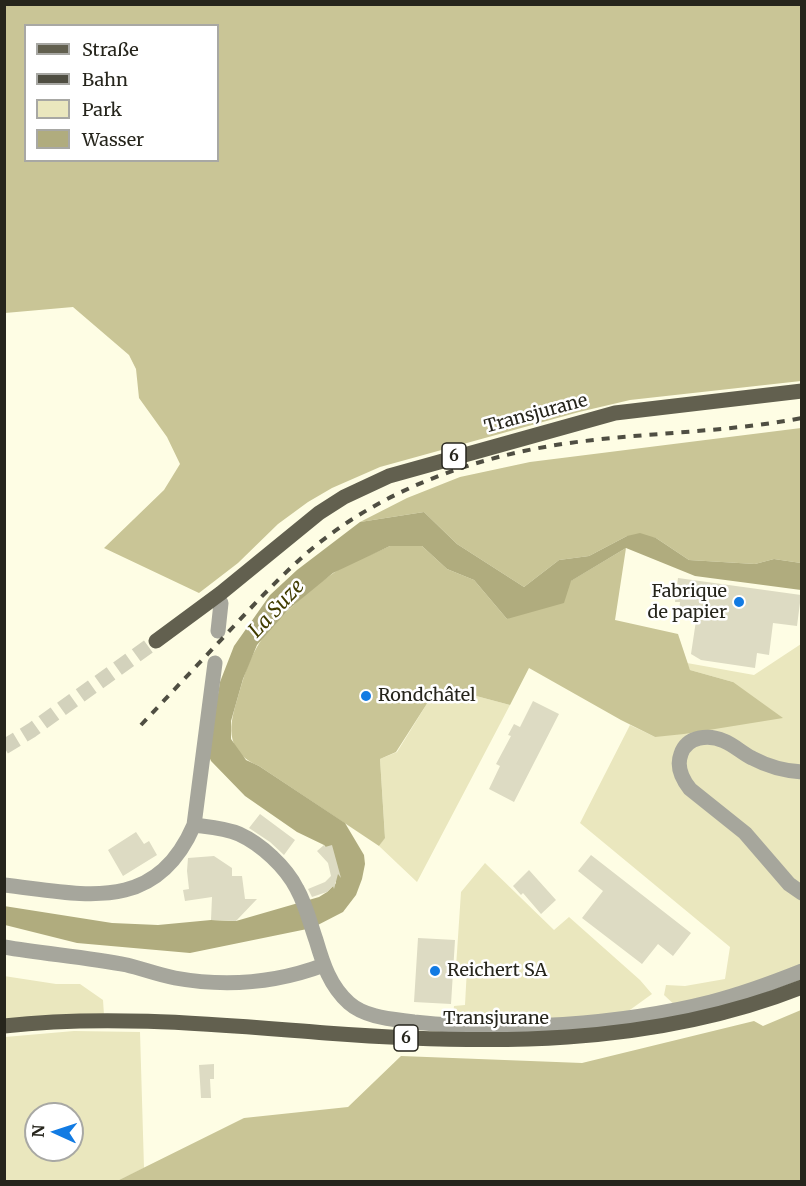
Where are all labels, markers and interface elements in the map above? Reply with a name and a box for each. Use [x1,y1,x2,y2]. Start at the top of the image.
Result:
legend [24,24,219,162]
text: Straße [82,38,139,61]
text: Bahn [82,68,128,91]
text: Park [82,98,122,121]
text: Wasser [82,128,144,151]
street label: Transjurane [482,390,590,438]
road number: 6 [442,443,466,469]
water label: La Suze [244,575,310,643]
place label: Fabrique de papier [647,581,727,624]
marker: Fabrique de papier [732,595,746,609]
place label: Rondchâtel [378,685,476,707]
marker: Rondchâtel [359,689,373,703]
place label: Reichert SA [447,960,547,982]
marker: Reichert SA [428,964,442,978]
street label: Transjurane [443,1008,549,1030]
road number: 6 [394,1025,418,1051]
north arrow [24,1102,84,1162]
text: N [28,1124,48,1138]

